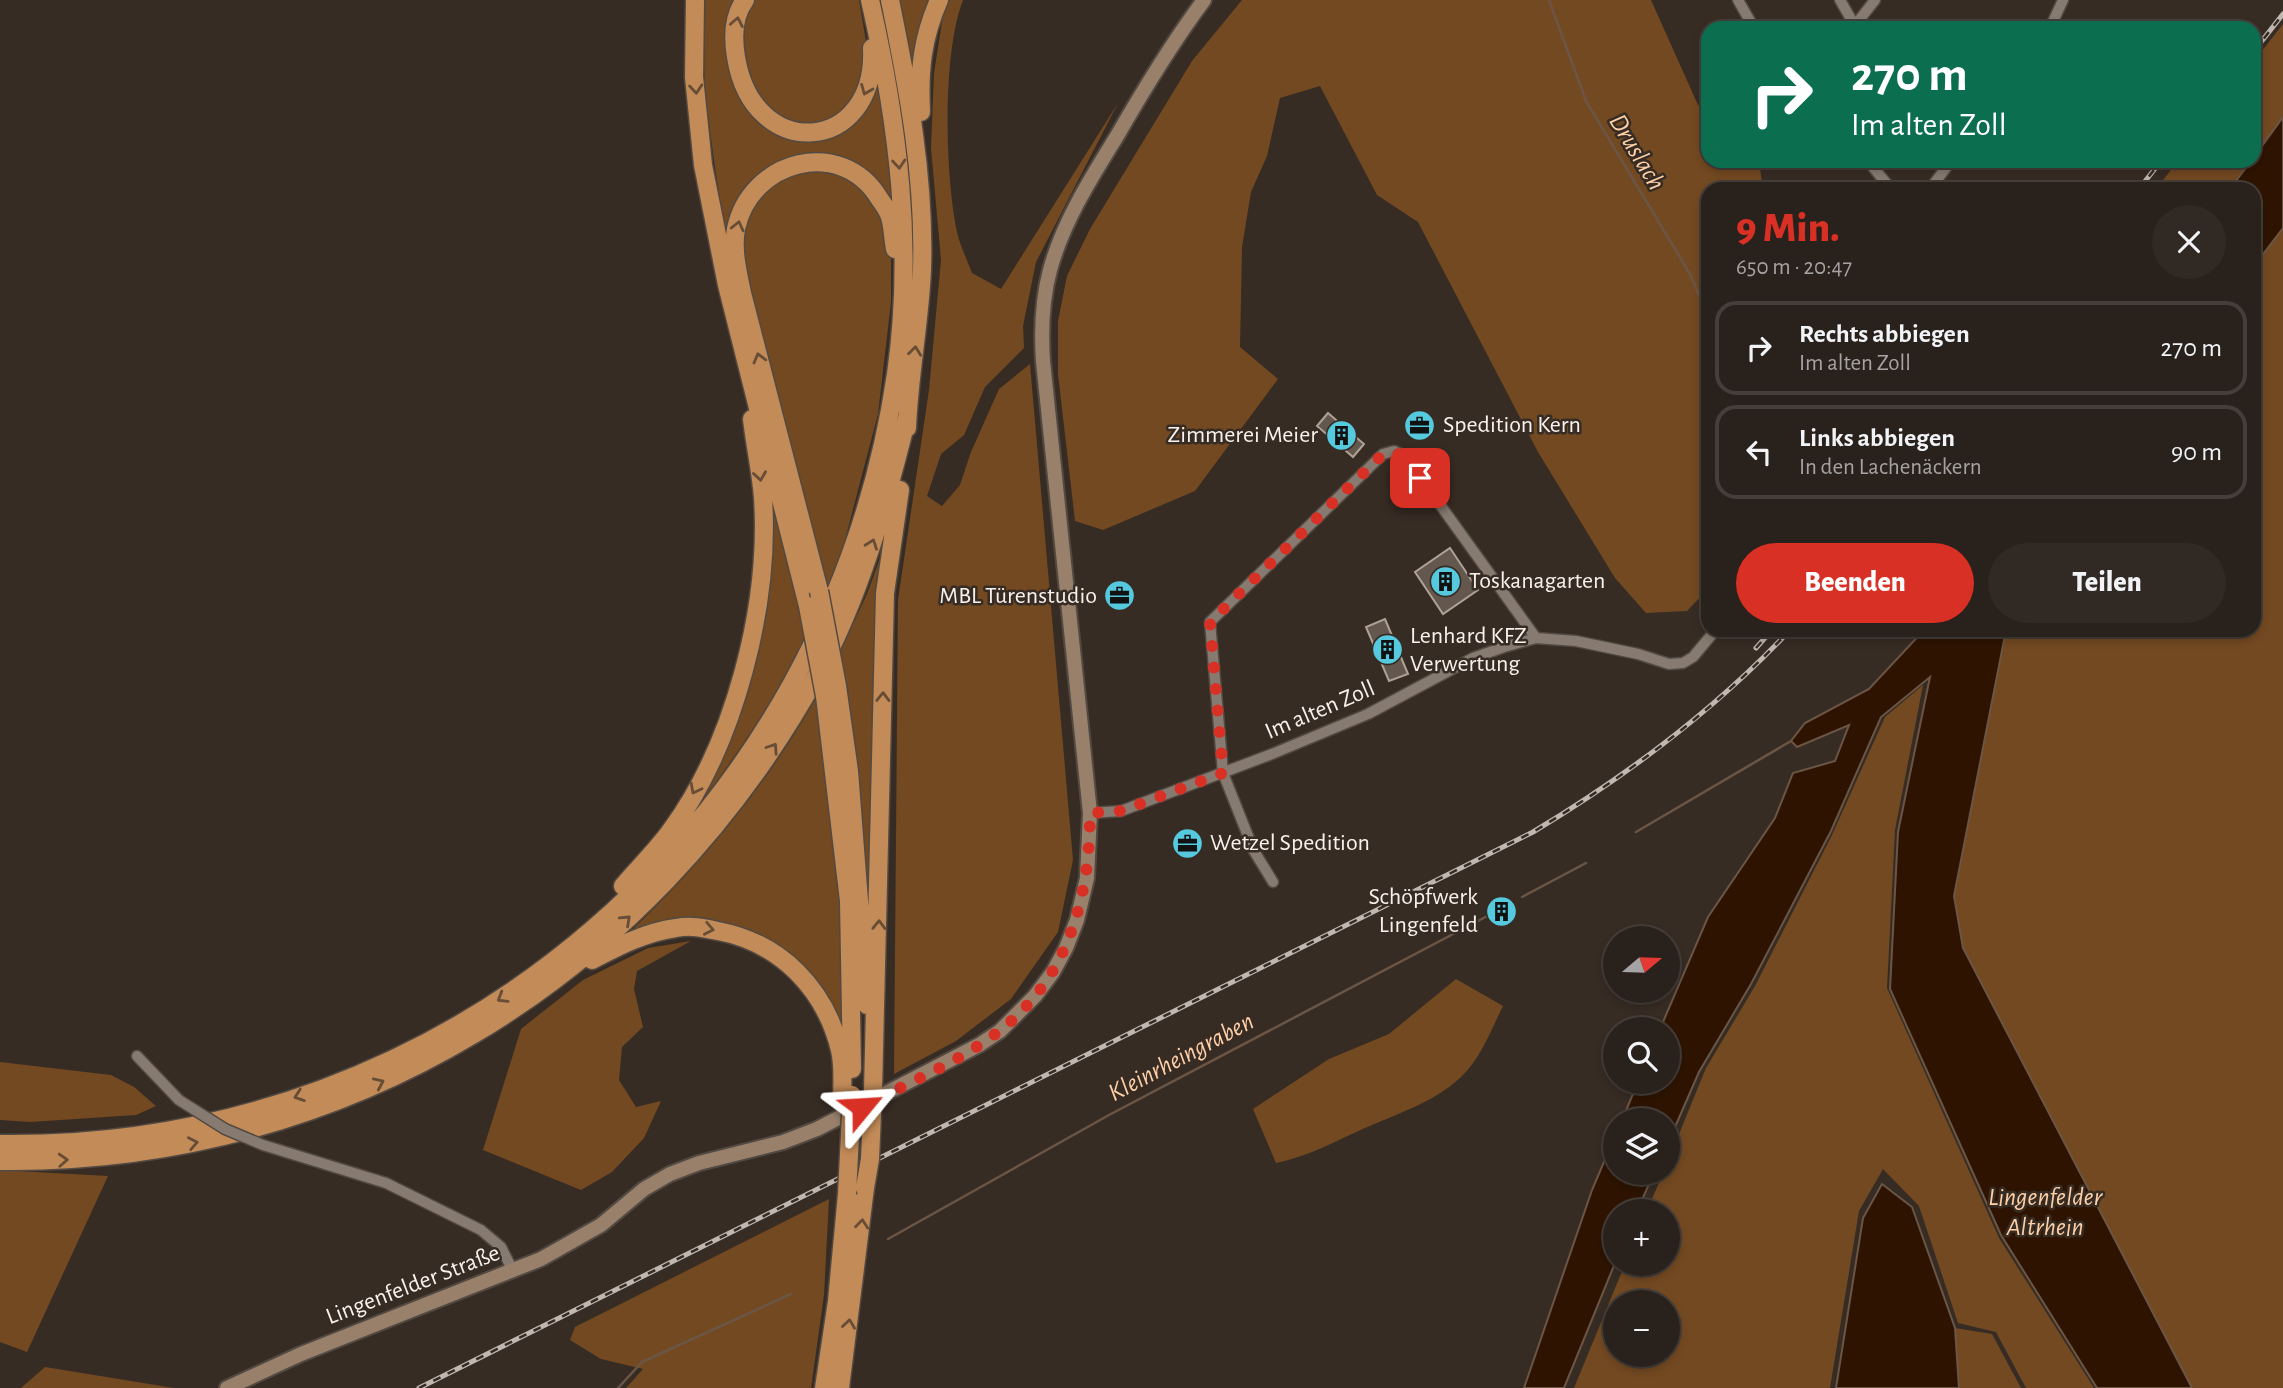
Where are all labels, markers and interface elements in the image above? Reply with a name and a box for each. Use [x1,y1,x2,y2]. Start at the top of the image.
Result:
one-way arrow [729,16,744,28]
icon: right [1736,49,1827,140]
text: 270 m [1851,51,1968,100]
one-way arrow [688,84,703,95]
one-way arrow [861,84,875,96]
water label: Druslach [1604,109,1670,195]
text: Im alten Zoll [1851,109,2007,141]
one-way arrow [891,158,906,169]
button: close [2152,205,2226,279]
text: 9 Min. [1736,207,1840,249]
one-way arrow [730,220,745,232]
text: 650 m · 20:47 [1736,256,1852,279]
text: Rechts abbiegen [1799,321,1970,347]
icon: right [1740,329,1778,367]
text: 270 m [2161,335,2222,361]
one-way arrow [908,345,923,356]
text: Im alten Zoll [1799,352,1911,375]
one-way arrow [753,353,767,365]
office icon: Spedition Kern [1403,408,1437,442]
place label: Spedition Kern [1443,413,1581,437]
building icon: Zimmerei Meier [1324,418,1358,452]
place label: Zimmerei Meier [1168,423,1318,447]
text: Links abbiegen [1799,425,1955,451]
icon: left [1740,433,1778,471]
text: 90 m [2171,439,2222,465]
pin [1390,448,1450,508]
text: In den Lachenäckern [1799,456,1982,479]
icon: arrive [1401,459,1439,497]
one-way arrow [752,470,767,482]
one-way arrow [863,538,877,550]
button: Beenden [1736,543,1974,623]
button: Teilen [1988,543,2226,623]
building icon: Toskanagarten [1429,564,1463,598]
place label: Toskanagarten [1469,569,1605,593]
office icon: MBL Türenstudio [1103,579,1137,613]
place label: MBL Türenstudio [939,584,1097,608]
place label: Lenhard KFZ Verwertung [1410,624,1527,676]
building icon: Lenhard KFZ Verwertung [1370,633,1404,667]
street label: Im alten Zoll [1262,676,1378,744]
one-way arrow [875,691,891,702]
one-way arrow [765,743,777,756]
one-way arrow [690,782,704,795]
office icon: Wetzel Spedition [1170,826,1204,860]
place label: Wetzel Spedition [1210,831,1370,855]
place label: Schöpfwerk Lingenfeld [1369,885,1478,937]
building icon: Schöpfwerk Lingenfeld [1484,894,1518,928]
one-way arrow [618,916,631,928]
one-way arrow [871,919,886,930]
one-way arrow [703,921,715,936]
north arrow [1603,926,1680,1003]
map controls [1603,926,1680,1367]
one-way arrow [496,989,509,1002]
water label: Kleinrheingraben [1104,1008,1258,1106]
button: search [1603,1017,1680,1094]
position arrow [825,1070,899,1144]
one-way arrow [372,1077,384,1091]
one-way arrow [294,1088,306,1102]
button: layers [1603,1108,1680,1185]
one-way arrow [187,1136,199,1151]
one-way arrow [58,1152,69,1167]
water label: Lingenfelder Altrhein [1988,1184,2104,1240]
button: + [1603,1199,1680,1276]
one-way arrow [854,1218,869,1229]
street label: Lingenfelder Straße [323,1241,503,1329]
button: − [1603,1290,1680,1367]
one-way arrow [841,1318,856,1330]

